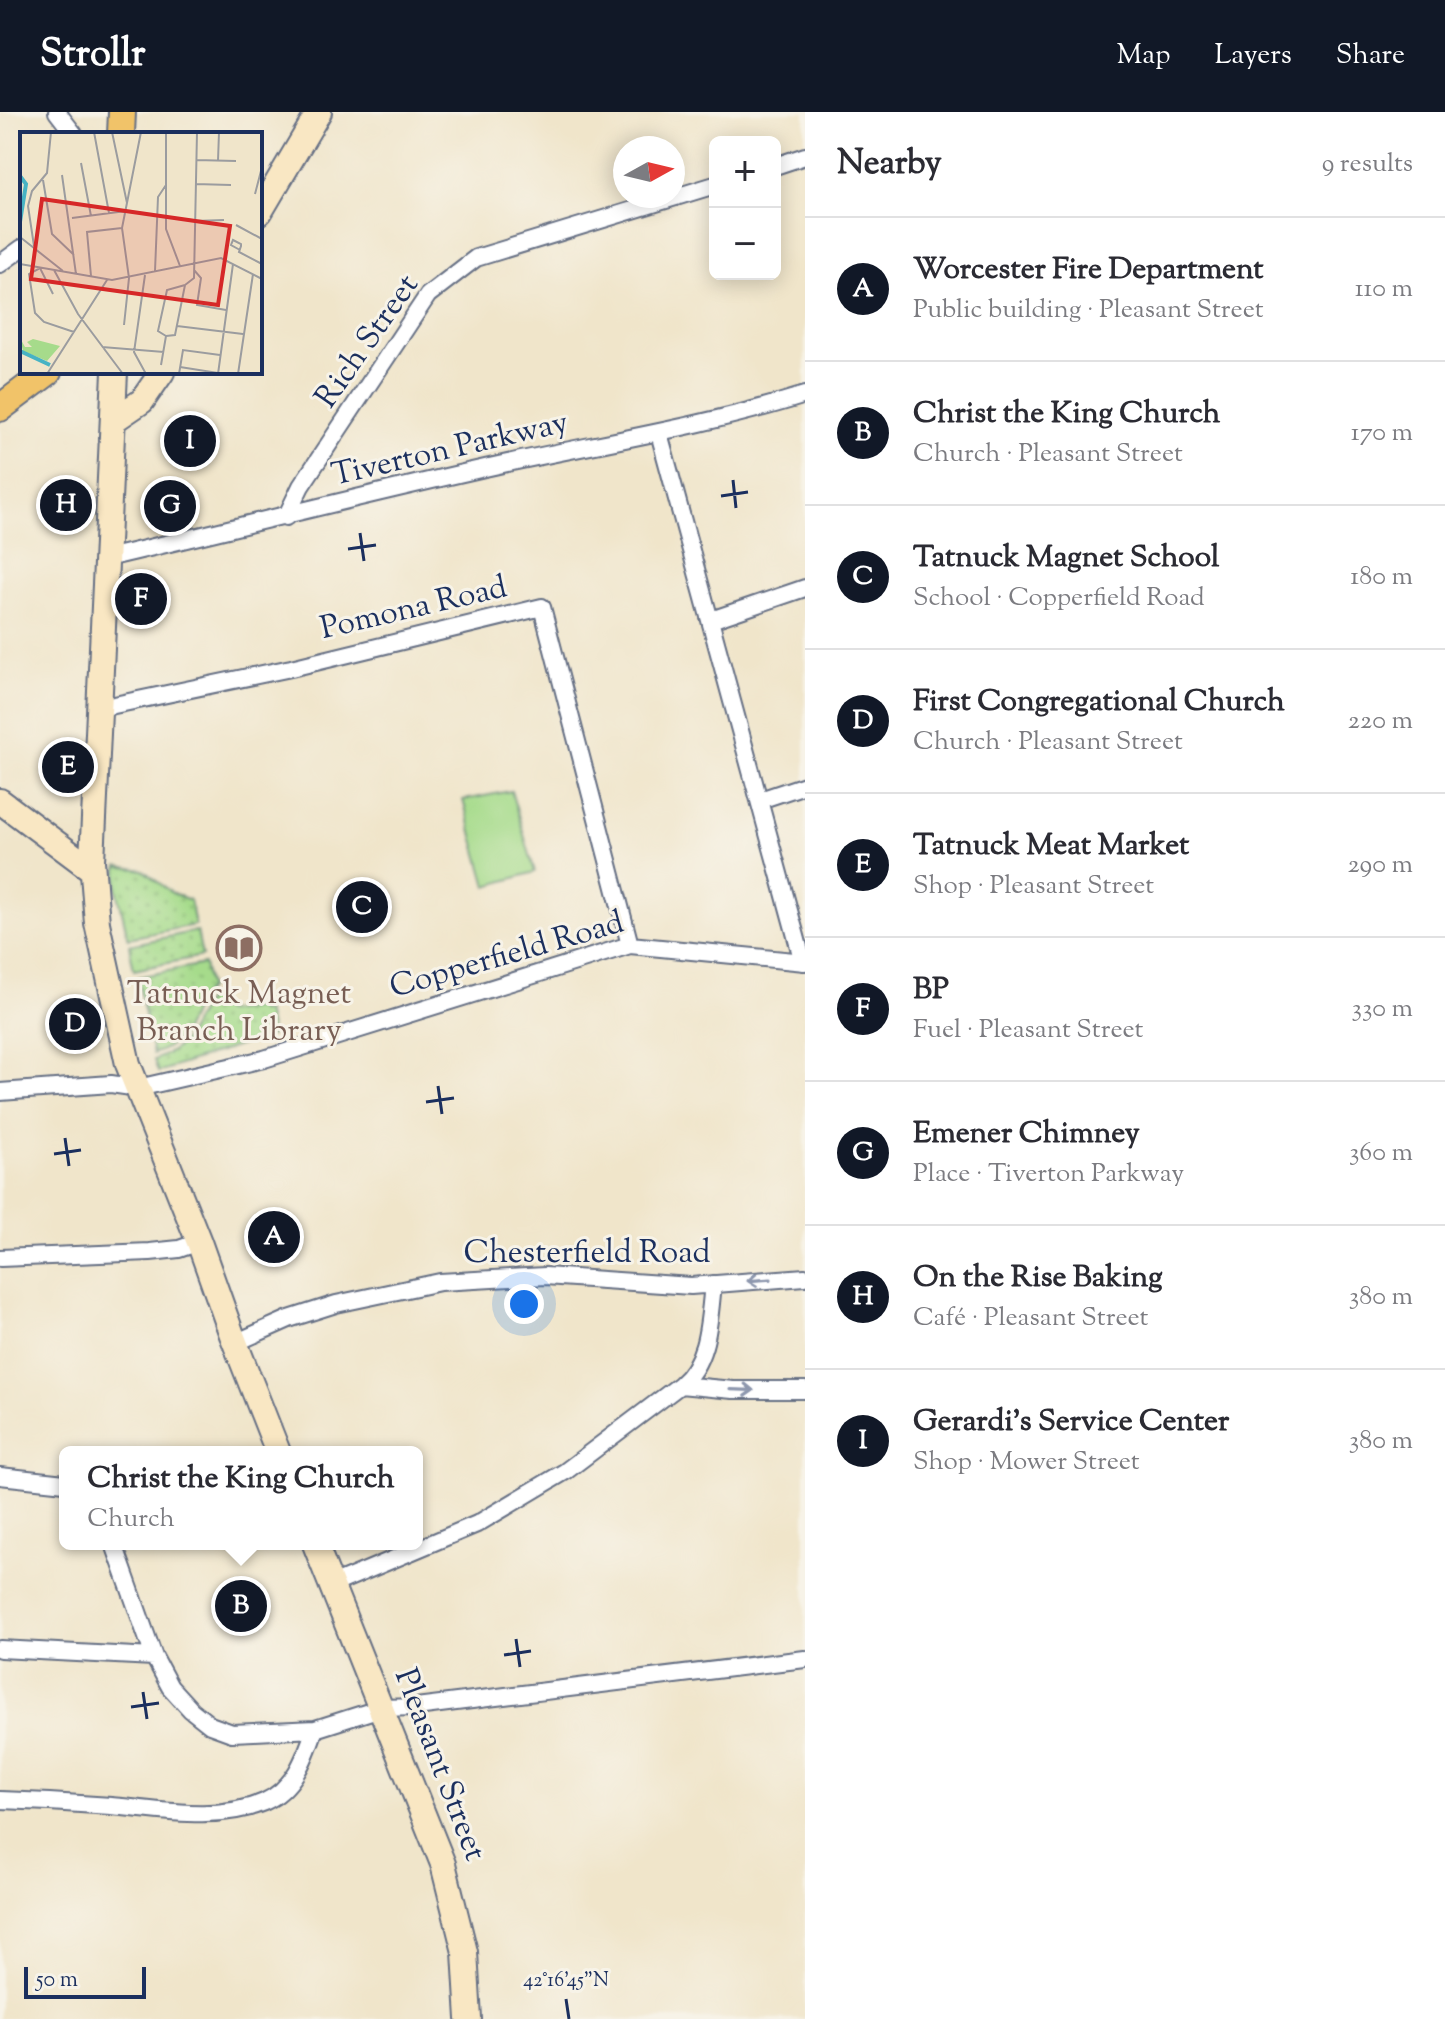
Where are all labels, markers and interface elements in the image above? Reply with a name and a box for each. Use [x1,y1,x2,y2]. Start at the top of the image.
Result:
text: Strollr [40,29,146,83]
text: Map [1117,36,1170,76]
text: Layers [1214,36,1292,76]
text: Share [1336,36,1405,76]
inset map [20,132,262,374]
north arrow [613,136,685,208]
map controls [709,136,781,280]
button: + [709,136,781,208]
text: Nearby [837,140,942,189]
text: 9 results [1322,146,1413,183]
button: − [709,208,781,280]
text: Worcester Fire Department [913,249,1264,292]
street label: Rich Street [305,266,431,418]
text: A [852,271,874,308]
text: 110 m [1355,271,1413,308]
text: Public building · Pleasant Street [913,292,1264,329]
text: Christ the King Church [913,393,1220,436]
street label: Tiverton Parkway [327,400,573,500]
pin: I [164,411,216,471]
text: B [855,415,871,452]
text: 170 m [1351,415,1413,452]
text: Church · Pleasant Street [913,436,1183,473]
pin: H [40,475,92,535]
pin: G [144,476,196,536]
text: Tatnuck Magnet School [913,537,1219,580]
text: C [853,559,873,596]
text: 180 m [1350,559,1413,596]
street label: Pomona Road [316,565,512,653]
pin: F [115,569,167,629]
text: School · Copperfield Road [913,580,1205,617]
text: First Congregational Church [913,681,1285,724]
text: D [853,703,873,740]
text: 220 m [1348,703,1413,740]
text: Church · Pleasant Street [913,724,1183,761]
pin: E [42,737,94,797]
text: Tatnuck Meat Market [913,825,1189,868]
text: E [855,847,871,884]
text: 290 m [1347,847,1413,884]
text: Shop · Pleasant Street [913,868,1154,905]
pin: C [336,877,388,937]
street label: Copperfield Road [384,901,630,1011]
library icon: Tatnuck Magnet Branch Library [215,924,263,972]
text: BP [913,969,949,1012]
place label: Tatnuck Magnet Branch Library [127,972,351,1055]
text: F [856,991,870,1028]
text: 330 m [1351,991,1413,1028]
pin: D [49,994,101,1054]
text: Fuel · Pleasant Street [913,1012,1144,1049]
text: Emener Chimney [913,1113,1140,1156]
text: G [852,1135,874,1172]
text: 360 m [1349,1135,1413,1172]
text: Place · Tiverton Parkway [913,1156,1184,1193]
pin: A [248,1207,300,1267]
street label: Chesterfield Road [463,1231,711,1277]
text: On the Rise Baking [913,1257,1163,1300]
one-way arrow [746,1273,773,1288]
text: H [853,1279,873,1316]
text: 380 m [1349,1279,1413,1316]
your location [504,1284,544,1324]
text: Café · Pleasant Street [913,1300,1148,1337]
one-way arrow [728,1383,755,1398]
text: Gerardi's Service Center [913,1401,1229,1444]
text: I [859,1423,867,1460]
text: 380 m [1349,1423,1413,1460]
text: Shop · Mower Street [913,1444,1140,1481]
popup [59,1446,423,1550]
text: Christ the King Church [87,1458,395,1501]
text: Church [87,1501,175,1538]
pin: B [215,1576,267,1636]
street label: Pleasant Street [381,1662,497,1868]
scale bar [24,1963,146,1999]
text: 50 m [36,1965,78,1997]
text: 42°16'45"N [523,1967,609,1996]

